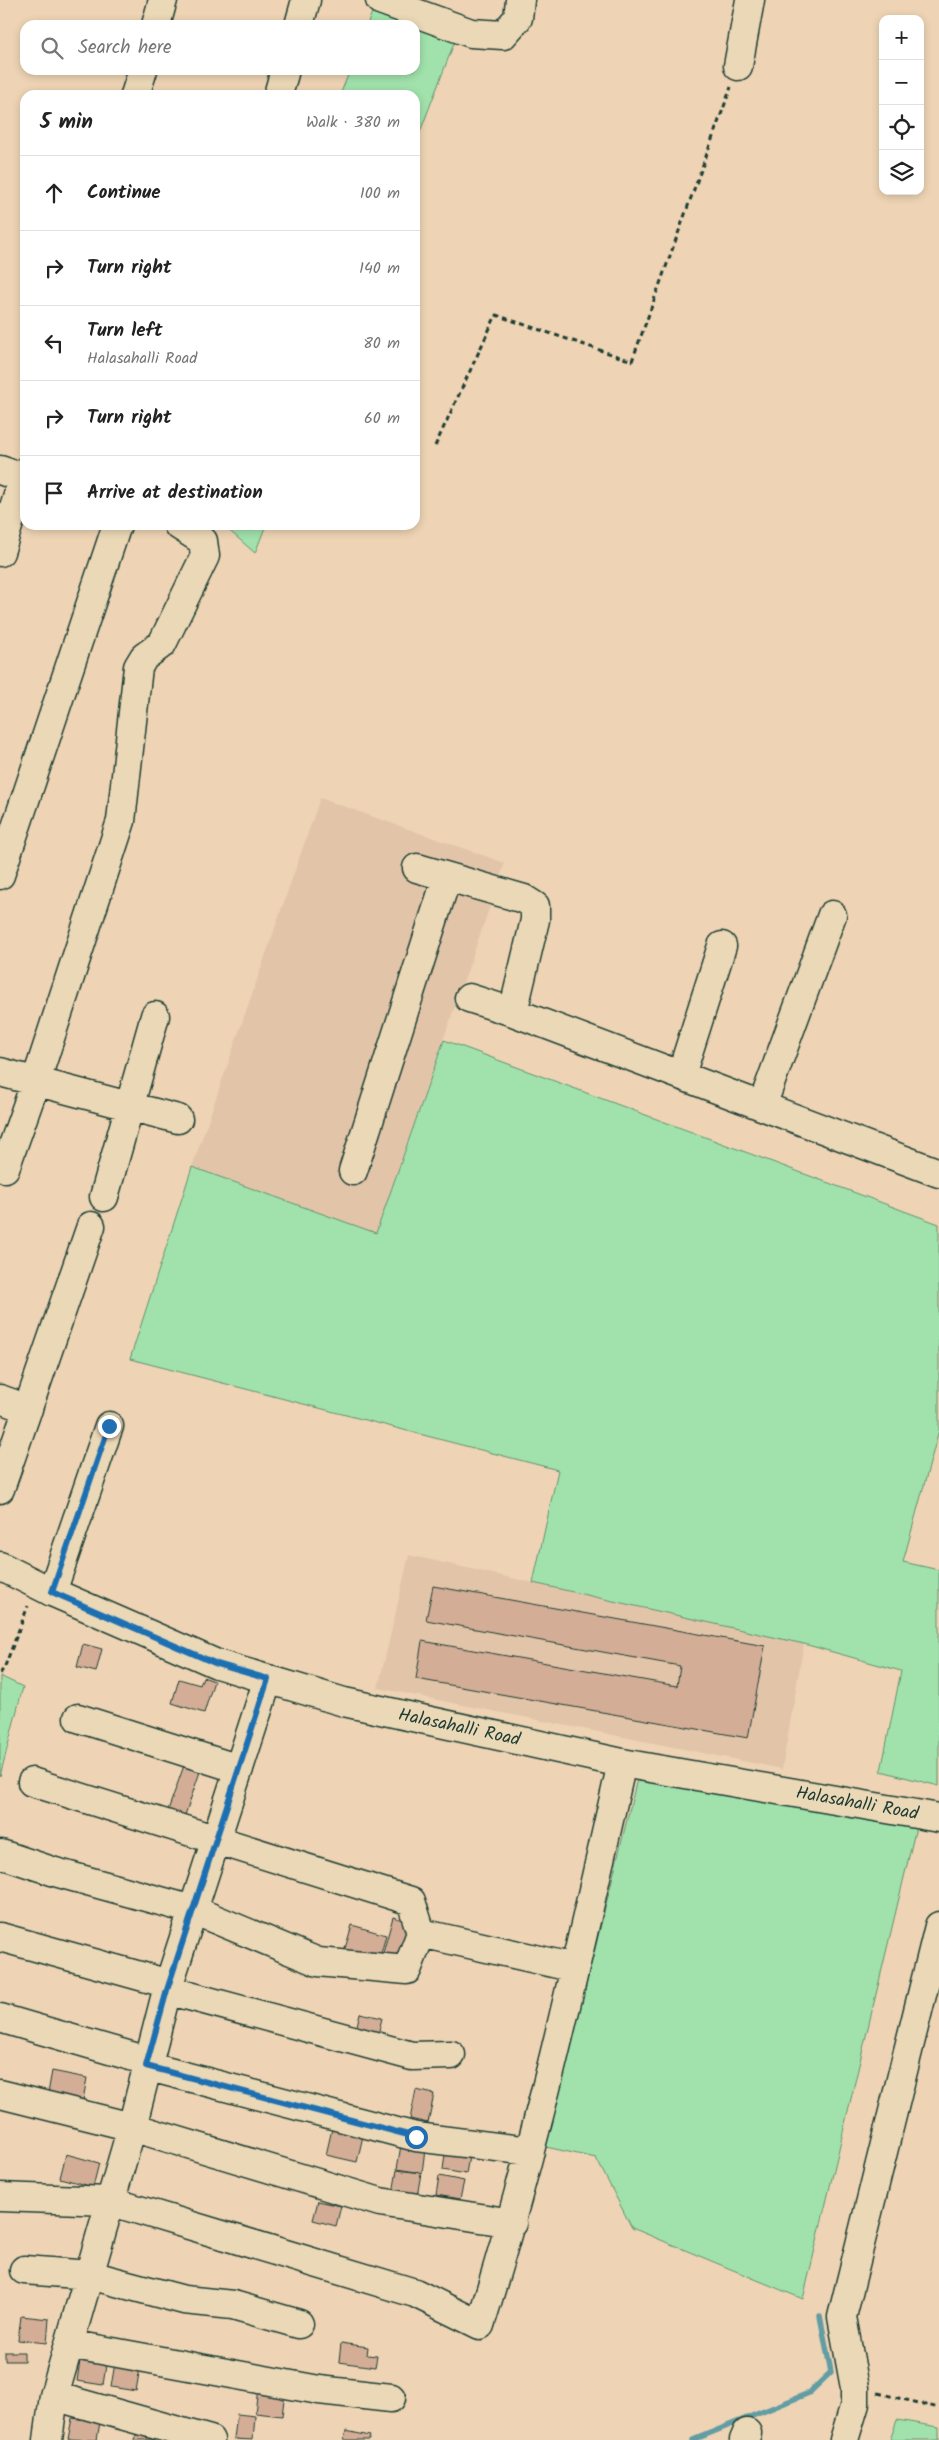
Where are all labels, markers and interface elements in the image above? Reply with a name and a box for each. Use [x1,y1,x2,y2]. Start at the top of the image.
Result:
map controls [879,15,924,195]
button: + [879,15,924,60]
search box [20,20,420,75]
text: Search here [78,33,172,63]
icon: search [38,34,66,62]
button: − [879,60,924,105]
button: locate [879,105,924,150]
text: 5 min [40,106,93,139]
text: Walk · 380 m [306,110,400,135]
button: layers [879,150,924,195]
text: Continue [87,178,160,208]
icon: ahead [40,179,68,207]
text: 100 m [360,181,400,206]
text: Turn right [87,253,172,283]
icon: right [40,254,68,282]
text: 140 m [359,256,400,281]
text: Turn left [87,316,162,346]
icon: left [40,329,68,357]
text: 80 m [363,331,400,356]
text: Halasahalli Road [87,346,197,371]
text: Turn right [87,403,172,433]
icon: right [40,404,68,432]
text: 60 m [364,406,400,431]
text: Arrive at destination [87,478,263,508]
icon: arrive [40,479,68,507]
route end [98,1415,121,1438]
street label: Halasahalli Road [395,1701,524,1755]
street label: Halasahalli Road [793,1779,922,1829]
route start [405,2126,428,2149]

